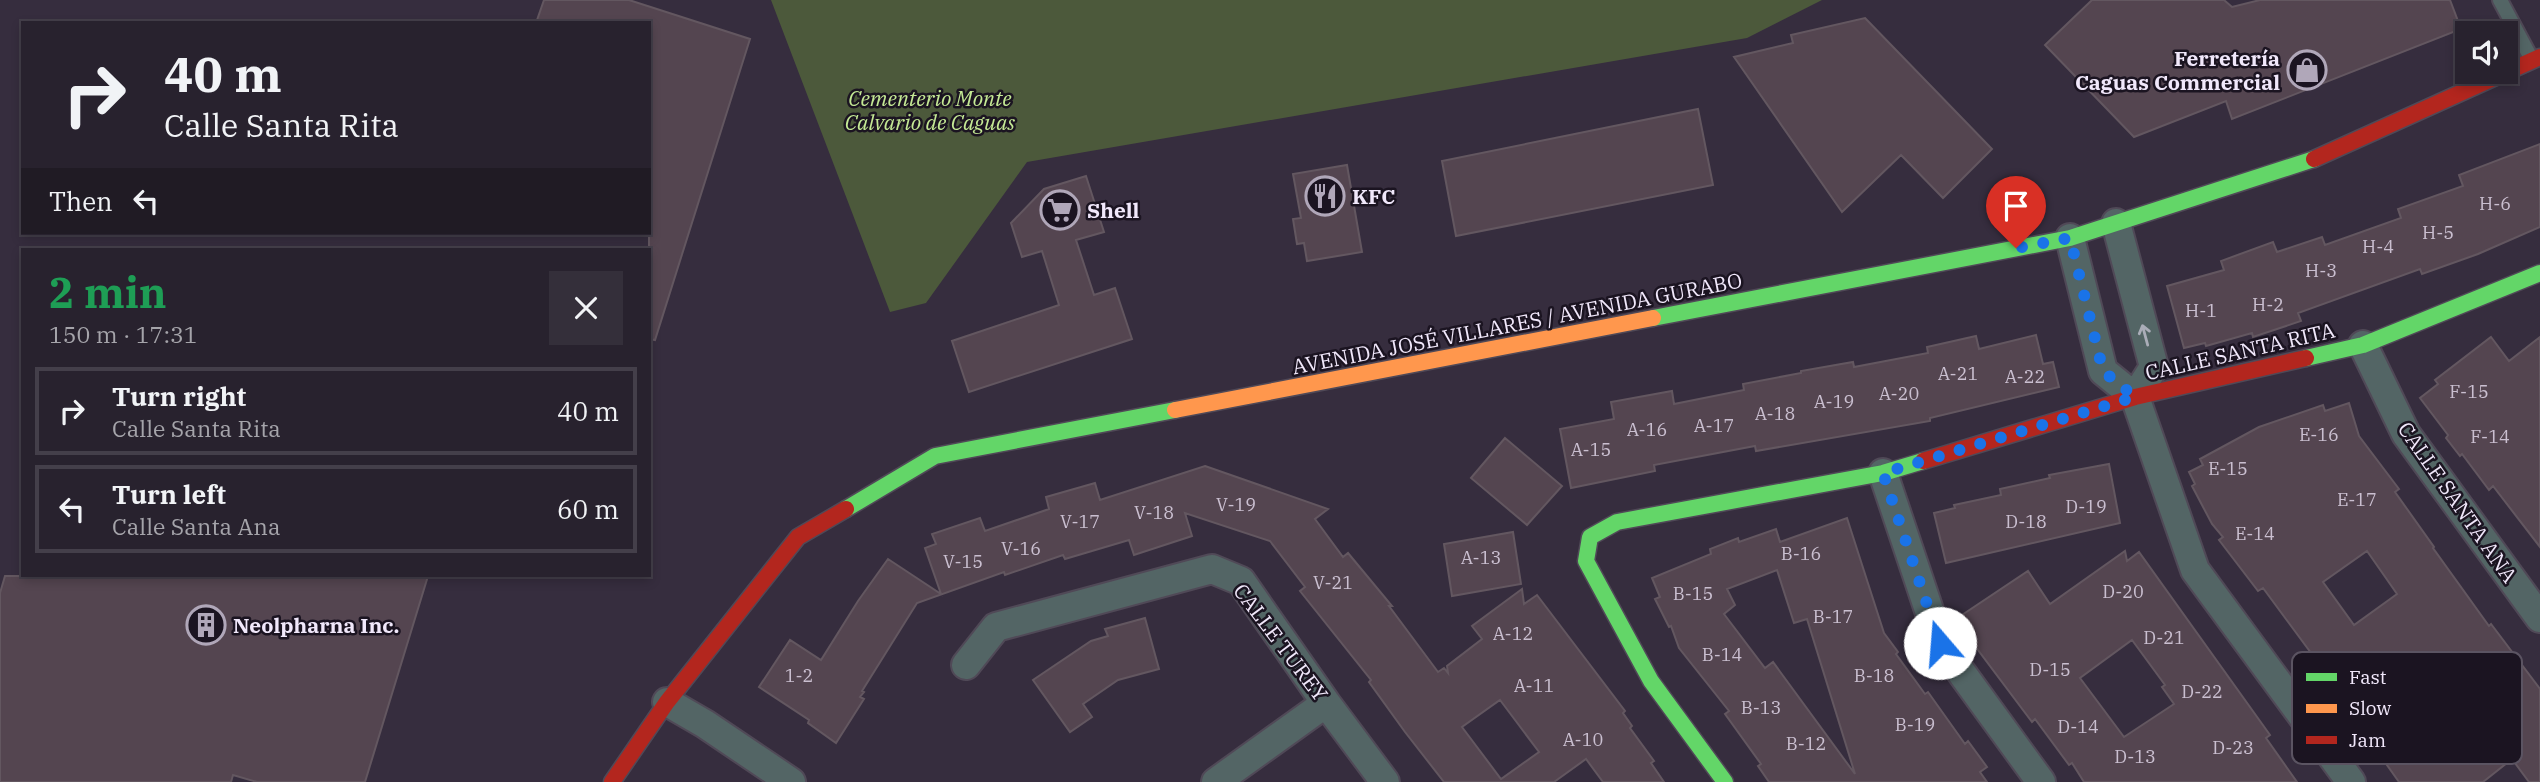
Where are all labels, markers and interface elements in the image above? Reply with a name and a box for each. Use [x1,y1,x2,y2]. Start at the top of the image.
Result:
map controls [2455,21,2518,84]
button: sound [2455,21,2518,84]
text: 40 m [164,42,282,105]
place label: Ferretería Caguas Commercial [2075,44,2280,96]
icon: right [49,49,140,140]
shop icon: Ferretería Caguas Commercial [2286,49,2328,91]
park label: Cementerio Monte Calvario de Caguas [845,84,1015,136]
text: Calle Santa Rita [164,104,399,146]
restaurant icon: KFC [1304,175,1346,217]
pin [1986,176,2046,248]
icon: left [127,182,165,220]
place label: KFC [1352,182,1395,210]
text: Then [49,184,113,218]
icon: arrive [1997,187,2035,225]
supermarket icon: Shell [1039,189,1081,231]
house number: H-6 [2479,192,2511,215]
place label: Shell [1087,196,1140,224]
house number: H-5 [2422,221,2454,244]
house number: H-4 [2362,235,2394,258]
house number: H-3 [2305,259,2337,282]
text: 2 min [49,265,167,320]
street label: AVENIDA JOSÉ VILLARES / AVENIDA GURABO [1290,266,1744,380]
button: close [549,271,623,345]
house number: H-2 [2252,293,2284,316]
house number: H-1 [2185,299,2217,322]
street label: CALLE SANTA RITA [2142,315,2338,386]
text: 150 m · 17:31 [49,319,198,349]
one-way arrow [2138,324,2151,346]
house number: A-21 [1938,362,1978,385]
house number: A-22 [2005,365,2045,388]
text: Turn right [112,379,246,413]
house number: F-15 [2449,380,2489,403]
house number: A-20 [1879,382,1919,405]
house number: A-19 [1814,390,1854,413]
icon: right [53,392,91,430]
text: 40 m [557,394,619,428]
house number: A-18 [1755,402,1795,425]
text: Calle Santa Rita [112,413,281,443]
house number: A-17 [1694,414,1734,437]
street label: CALLE SANTA ANA [2392,416,2524,589]
house number: A-16 [1627,418,1667,441]
house number: E-16 [2299,423,2339,446]
house number: F-14 [2470,425,2510,448]
house number: A-15 [1571,438,1611,461]
house number: E-15 [2208,457,2248,480]
text: Turn left [112,477,226,511]
house number: E-17 [2337,488,2377,511]
icon: left [53,490,91,528]
text: 60 m [557,492,619,526]
house number: V-19 [1216,493,1256,516]
house number: D-19 [2065,495,2107,518]
house number: V-18 [1134,501,1174,524]
house number: V-17 [1060,510,1100,533]
house number: D-18 [2005,510,2047,533]
text: Calle Santa Ana [112,511,281,541]
house number: E-14 [2235,522,2275,545]
house number: V-16 [1001,537,1041,560]
house number: B-16 [1781,542,1821,565]
house number: A-13 [1461,546,1501,569]
house number: V-15 [943,550,983,573]
house number: V-21 [1313,571,1353,594]
street label: CALLE TUREY [1228,577,1334,707]
house number: D-20 [2102,580,2144,603]
house number: B-15 [1673,582,1713,605]
building icon: Neolpharna Inc. [185,604,227,646]
house number: B-17 [1813,605,1853,628]
position arrow [1903,606,1977,680]
place label: Neolpharna Inc. [233,611,399,639]
house number: A-12 [1493,622,1533,645]
house number: D-21 [2143,626,2185,649]
house number: B-14 [1702,643,1742,666]
legend [2292,652,2522,764]
house number: D-15 [2029,658,2071,681]
house number: 1-2 [785,664,813,687]
house number: B-18 [1854,664,1894,687]
text: Fast [2349,665,2387,689]
house number: A-11 [1514,674,1554,697]
house number: D-22 [2181,680,2223,703]
house number: B-13 [1741,696,1781,719]
text: Slow [2349,696,2391,720]
house number: B-19 [1895,713,1935,736]
house number: D-14 [2057,715,2099,738]
house number: A-10 [1563,728,1603,751]
text: Jam [2349,728,2386,752]
house number: B-12 [1786,732,1826,755]
house number: D-23 [2212,736,2254,759]
house number: D-13 [2114,745,2156,768]

